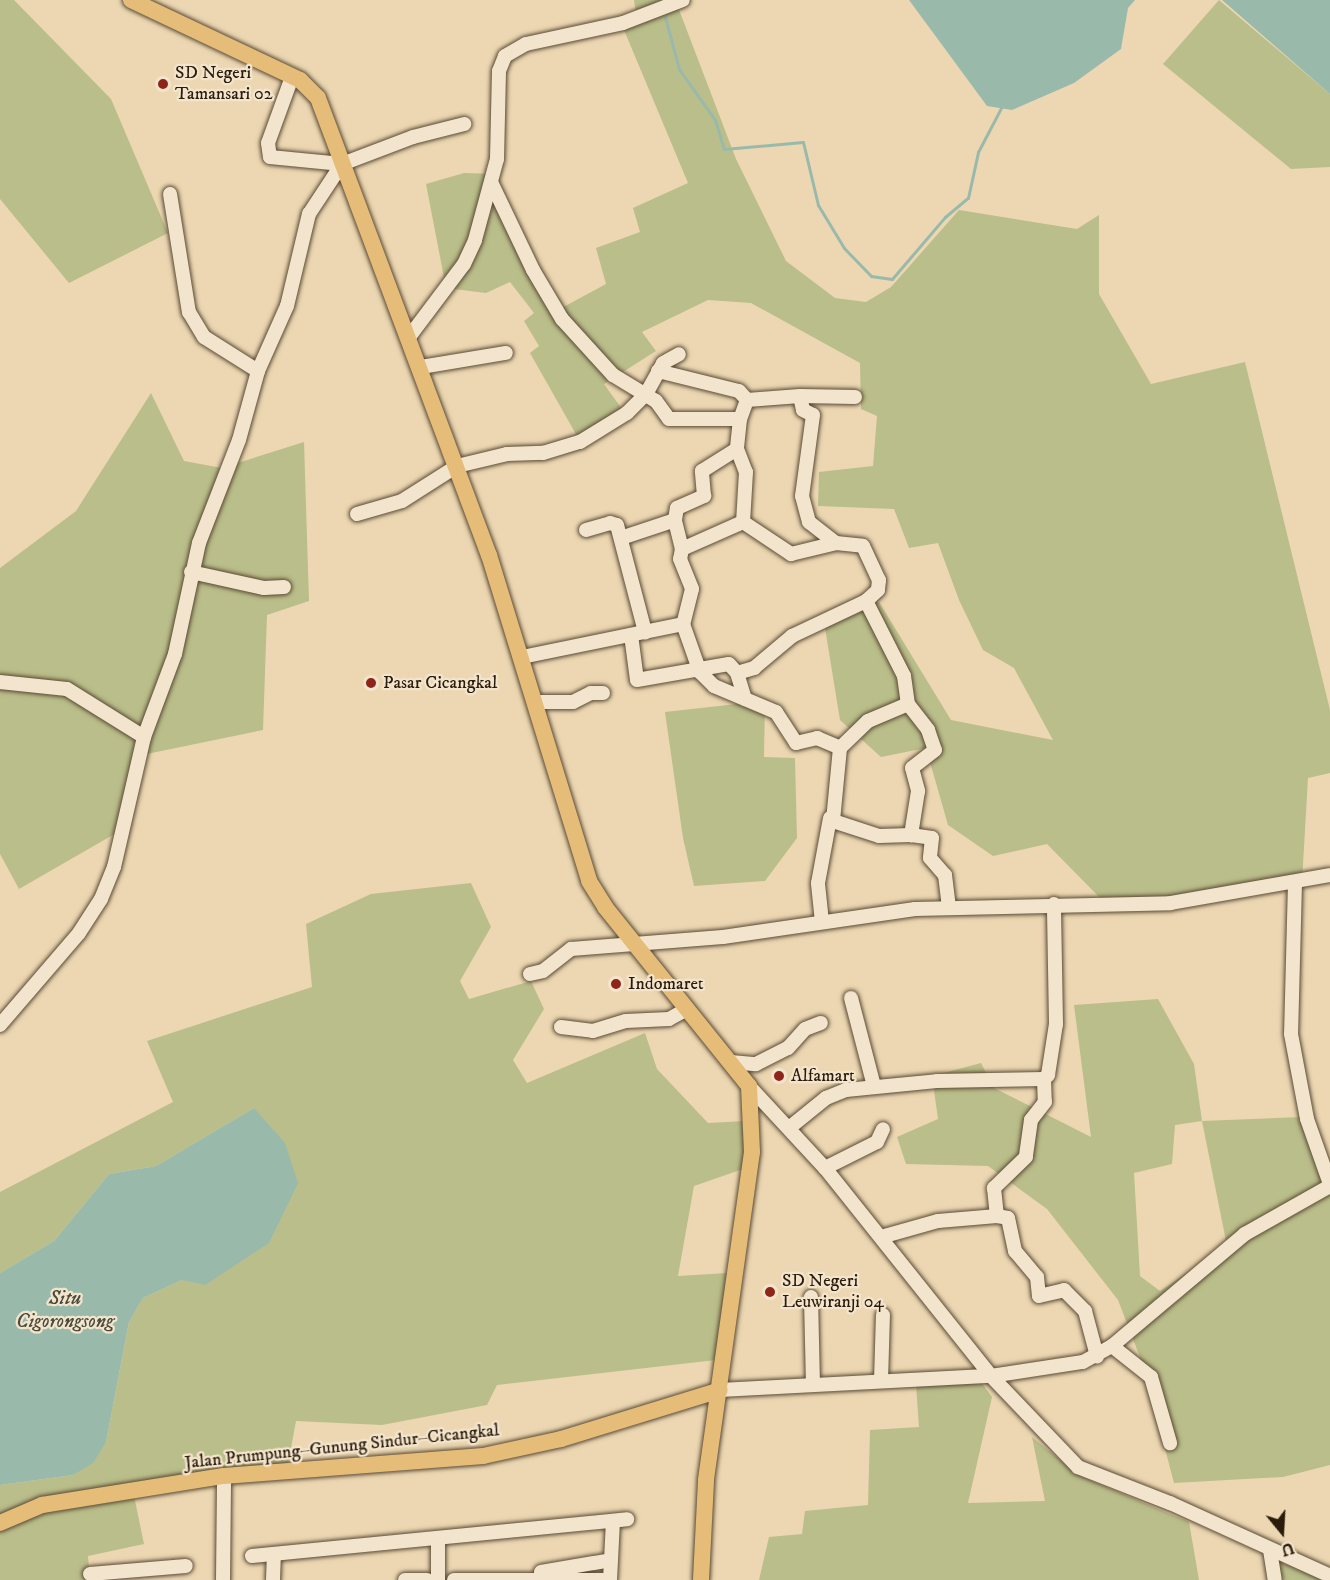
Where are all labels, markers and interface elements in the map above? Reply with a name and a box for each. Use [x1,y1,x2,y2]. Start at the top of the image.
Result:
place label: SD Negeri Tamansari 02 [175,63,273,106]
marker: SD Negeri Tamansari 02 [156,77,170,91]
place label: Pasar Cicangkal [383,672,497,694]
marker: Pasar Cicangkal [364,676,378,690]
place label: Indomaret [628,973,704,995]
marker: Indomaret [609,977,623,991]
place label: Alfamart [791,1065,855,1087]
marker: Alfamart [772,1069,786,1083]
place label: SD Negeri Leuwiranji 04 [782,1271,884,1314]
marker: SD Negeri Leuwiranji 04 [763,1285,777,1299]
water label: Situ Cigorongsong [16,1287,114,1334]
street label: Jalan Prumpung–Gunung Sindur–Cicangkal [184,1420,500,1474]
north arrow [1252,1502,1312,1562]
text: U [1279,1538,1297,1561]

